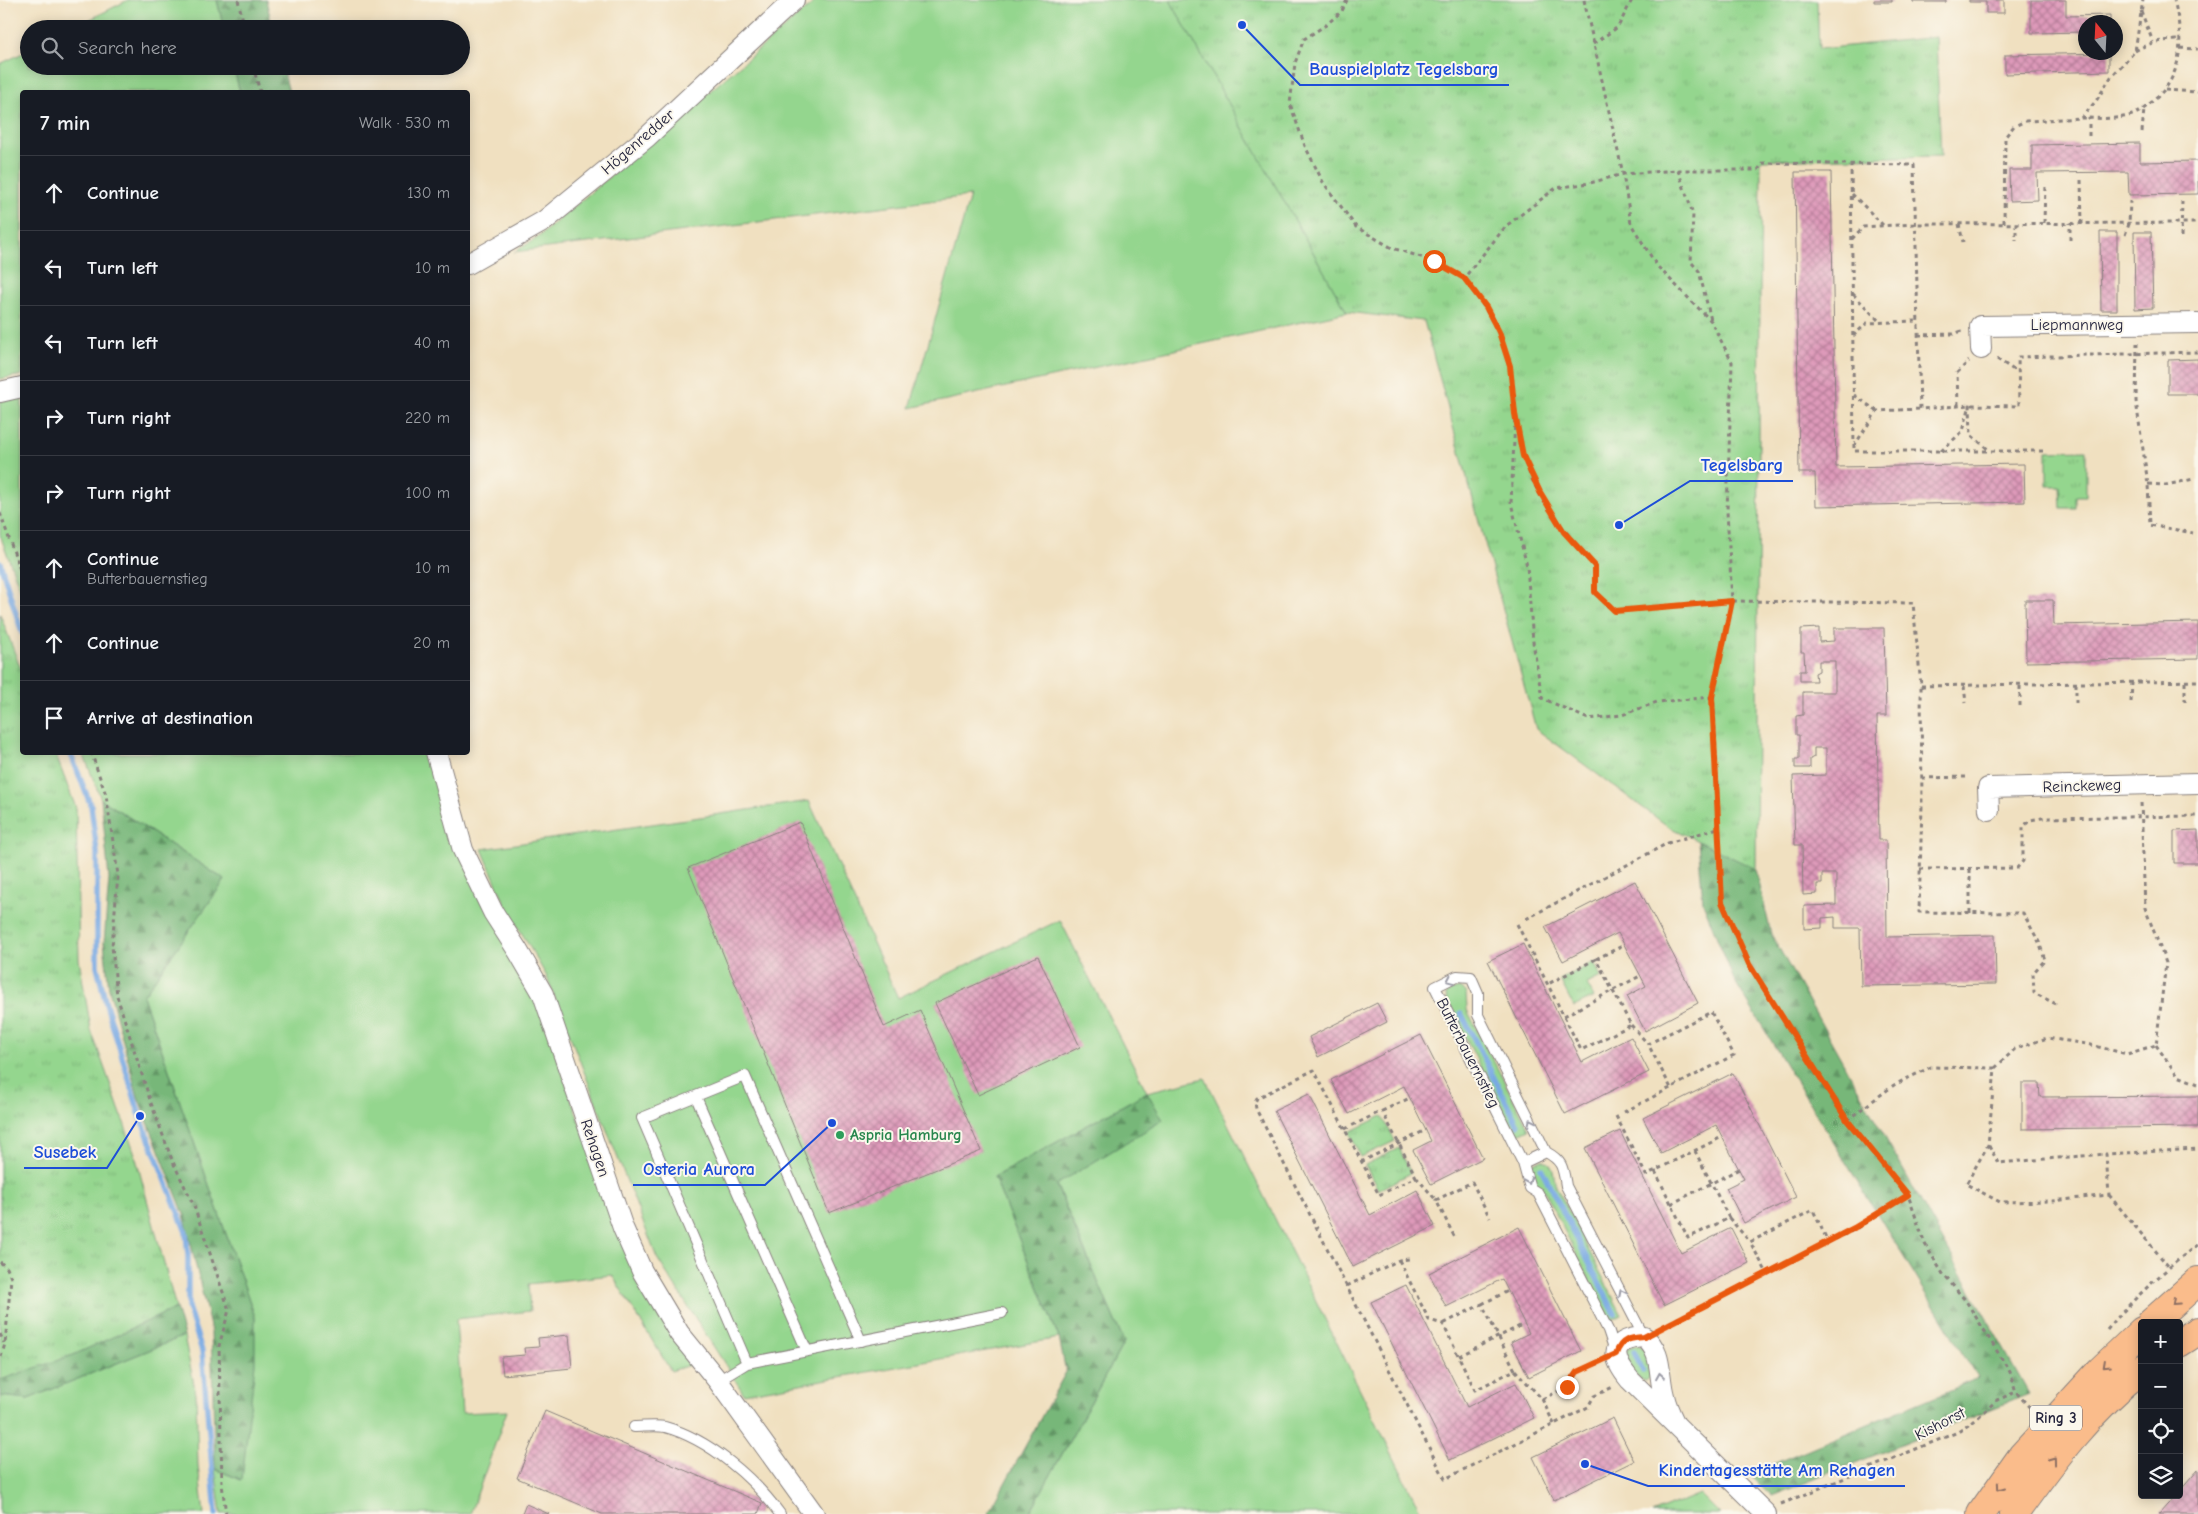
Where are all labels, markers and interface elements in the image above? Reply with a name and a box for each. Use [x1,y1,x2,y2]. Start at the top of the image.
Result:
north arrow [2078,15,2123,60]
search box [20,20,470,75]
icon: search [38,34,66,62]
text: Search here [78,37,177,59]
callout: Bauspielplatz Tegelsbarg [1300,52,1509,85]
text: Bauspielplatz Tegelsbarg [1309,59,1499,80]
street label: Högenredder [598,105,679,179]
text: 7 min [40,111,90,135]
text: Walk · 530 m [359,114,450,132]
icon: ahead [40,179,68,207]
text: Continue [87,182,159,204]
text: 130 m [407,184,450,202]
route start [1423,250,1446,273]
icon: left [40,254,68,282]
text: Turn left [87,257,158,279]
text: 10 m [415,259,450,277]
street label: Liepmannweg [2030,316,2124,334]
icon: left [40,329,68,357]
text: Turn left [87,332,158,354]
text: 40 m [414,334,450,352]
icon: right [40,404,68,432]
text: Turn right [87,407,171,429]
text: 220 m [405,409,450,427]
callout: Tegelsbarg [1690,448,1793,481]
text: Tegelsbarg [1701,455,1783,476]
icon: right [40,479,68,507]
text: Turn right [87,482,171,504]
text: 100 m [406,484,450,502]
text: Continue [87,548,159,570]
icon: ahead [40,554,68,582]
text: 10 m [415,559,450,577]
text: Butterbauernstieg [87,570,208,588]
icon: ahead [40,629,68,657]
text: Continue [87,632,159,654]
text: 20 m [413,634,450,652]
icon: arrive [40,704,68,732]
text: Arrive at destination [87,707,253,729]
street label: Reinckeweg [2042,776,2122,796]
one-way arrow [1446,973,1455,984]
street label: Butterbauernstieg [1433,995,1503,1111]
street label: Rehagen [577,1117,613,1179]
one-way arrow [1527,1118,1537,1127]
place label: Aspria Hamburg [850,1126,962,1144]
marker: Aspria Hamburg [834,1129,846,1141]
callout: Susebek [24,1135,107,1168]
text: Susebek [34,1142,97,1163]
callout: Osteria Aurora [633,1152,765,1185]
text: Osteria Aurora [643,1159,755,1180]
one-way arrow [1522,1176,1532,1185]
one-way arrow [1618,1290,1628,1299]
one-way arrow [2171,1296,2180,1305]
map controls [2138,1319,2183,1499]
button: + [2138,1319,2183,1364]
one-way arrow [2103,1359,2112,1368]
button: − [2138,1364,2183,1409]
one-way arrow [1656,1371,1666,1380]
route end [1556,1376,1579,1399]
street label: Kishorst [1912,1404,1968,1444]
road number: Ring 3 [2030,1406,2082,1430]
button: locate [2138,1409,2183,1454]
callout: Kindertagesstätte Am Rehagen [1648,1453,1905,1486]
button: layers [2138,1454,2183,1499]
one-way arrow [2047,1456,2056,1466]
text: Kindertagesstätte Am Rehagen [1659,1460,1895,1481]
one-way arrow [1997,1481,2006,1491]

